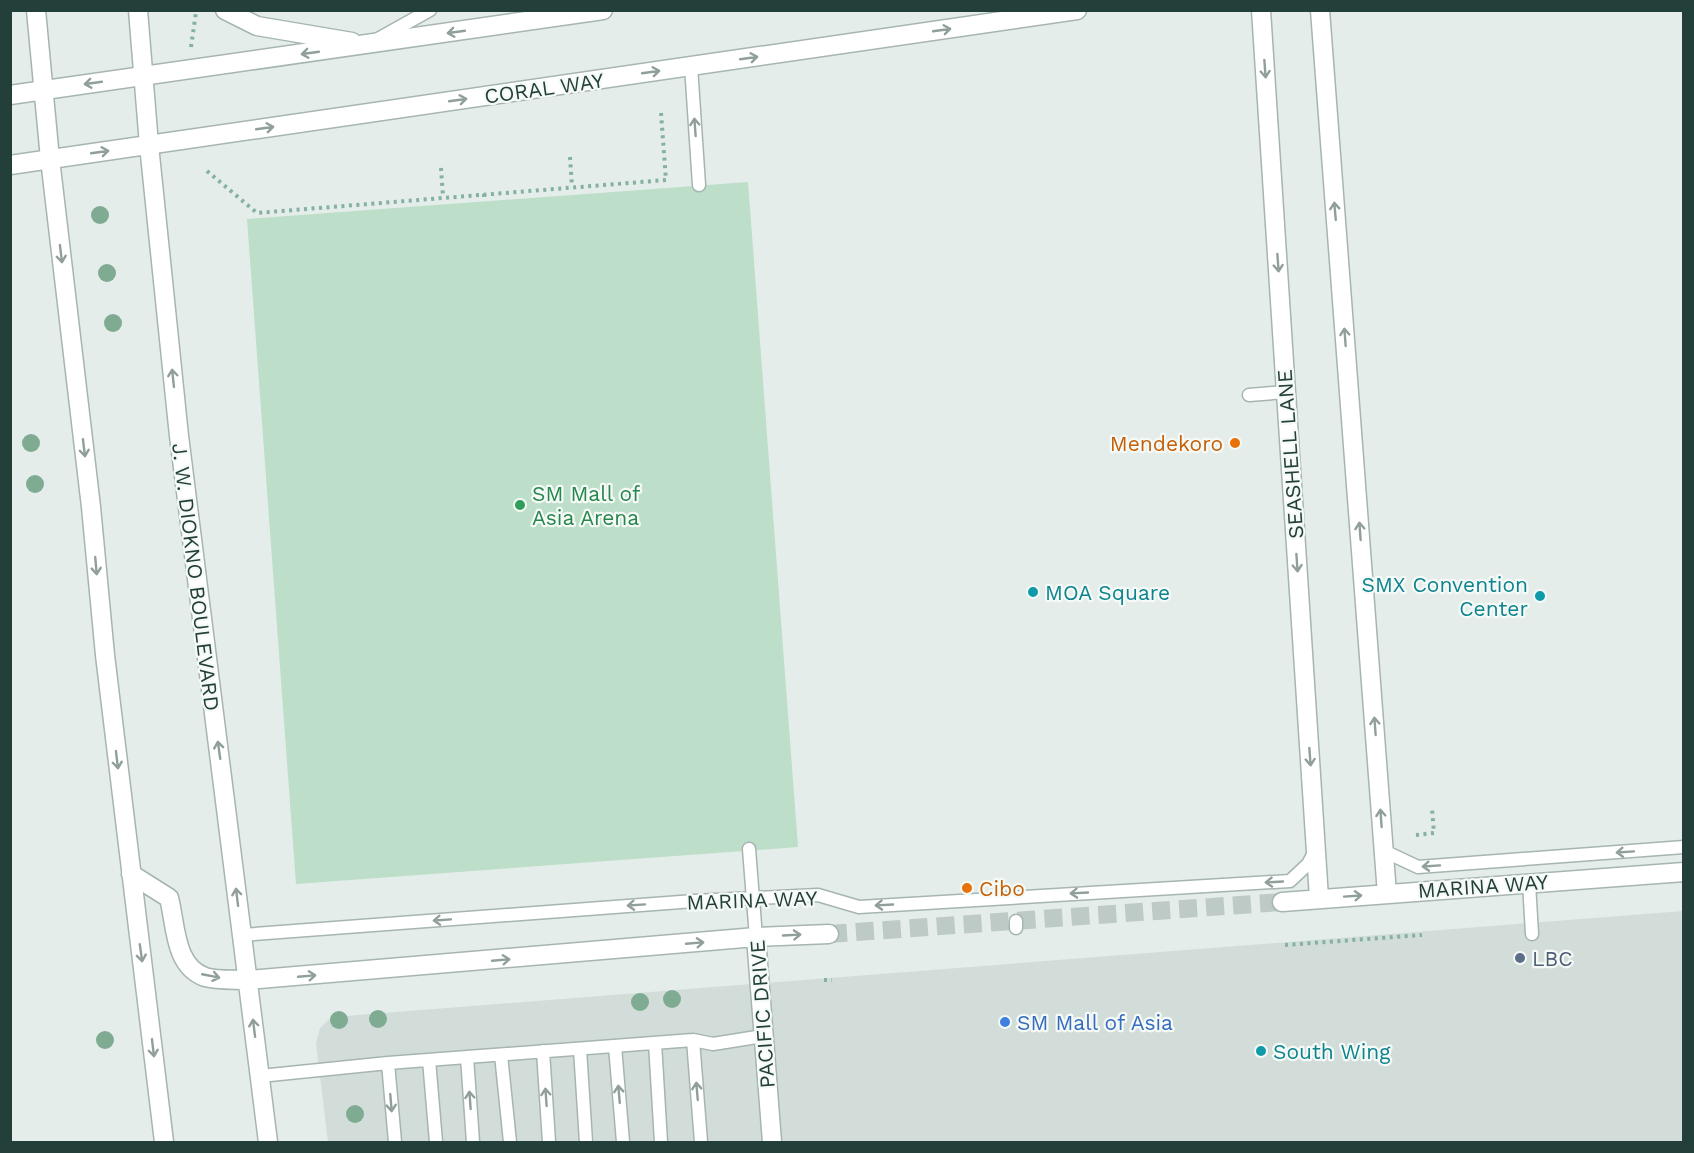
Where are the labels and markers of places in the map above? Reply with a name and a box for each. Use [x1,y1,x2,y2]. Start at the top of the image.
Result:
place label: Mendekoro [1110,431,1223,456]
marker: Mendekoro [1228,436,1242,450]
place label: SM Mall of Asia Arena [532,481,640,530]
marker: SM Mall of Asia Arena [513,498,527,512]
place label: SMX Convention Center [1361,572,1528,621]
place label: MOA Square [1045,580,1170,605]
marker: MOA Square [1026,585,1040,599]
marker: SMX Convention Center [1533,589,1547,603]
place label: Cibo [979,876,1025,901]
marker: Cibo [960,881,974,895]
place label: LBC [1532,946,1573,971]
marker: LBC [1513,951,1527,965]
place label: SM Mall of Asia [1017,1010,1173,1035]
marker: SM Mall of Asia [998,1015,1012,1029]
place label: South Wing [1273,1039,1391,1064]
marker: South Wing [1254,1044,1268,1058]

